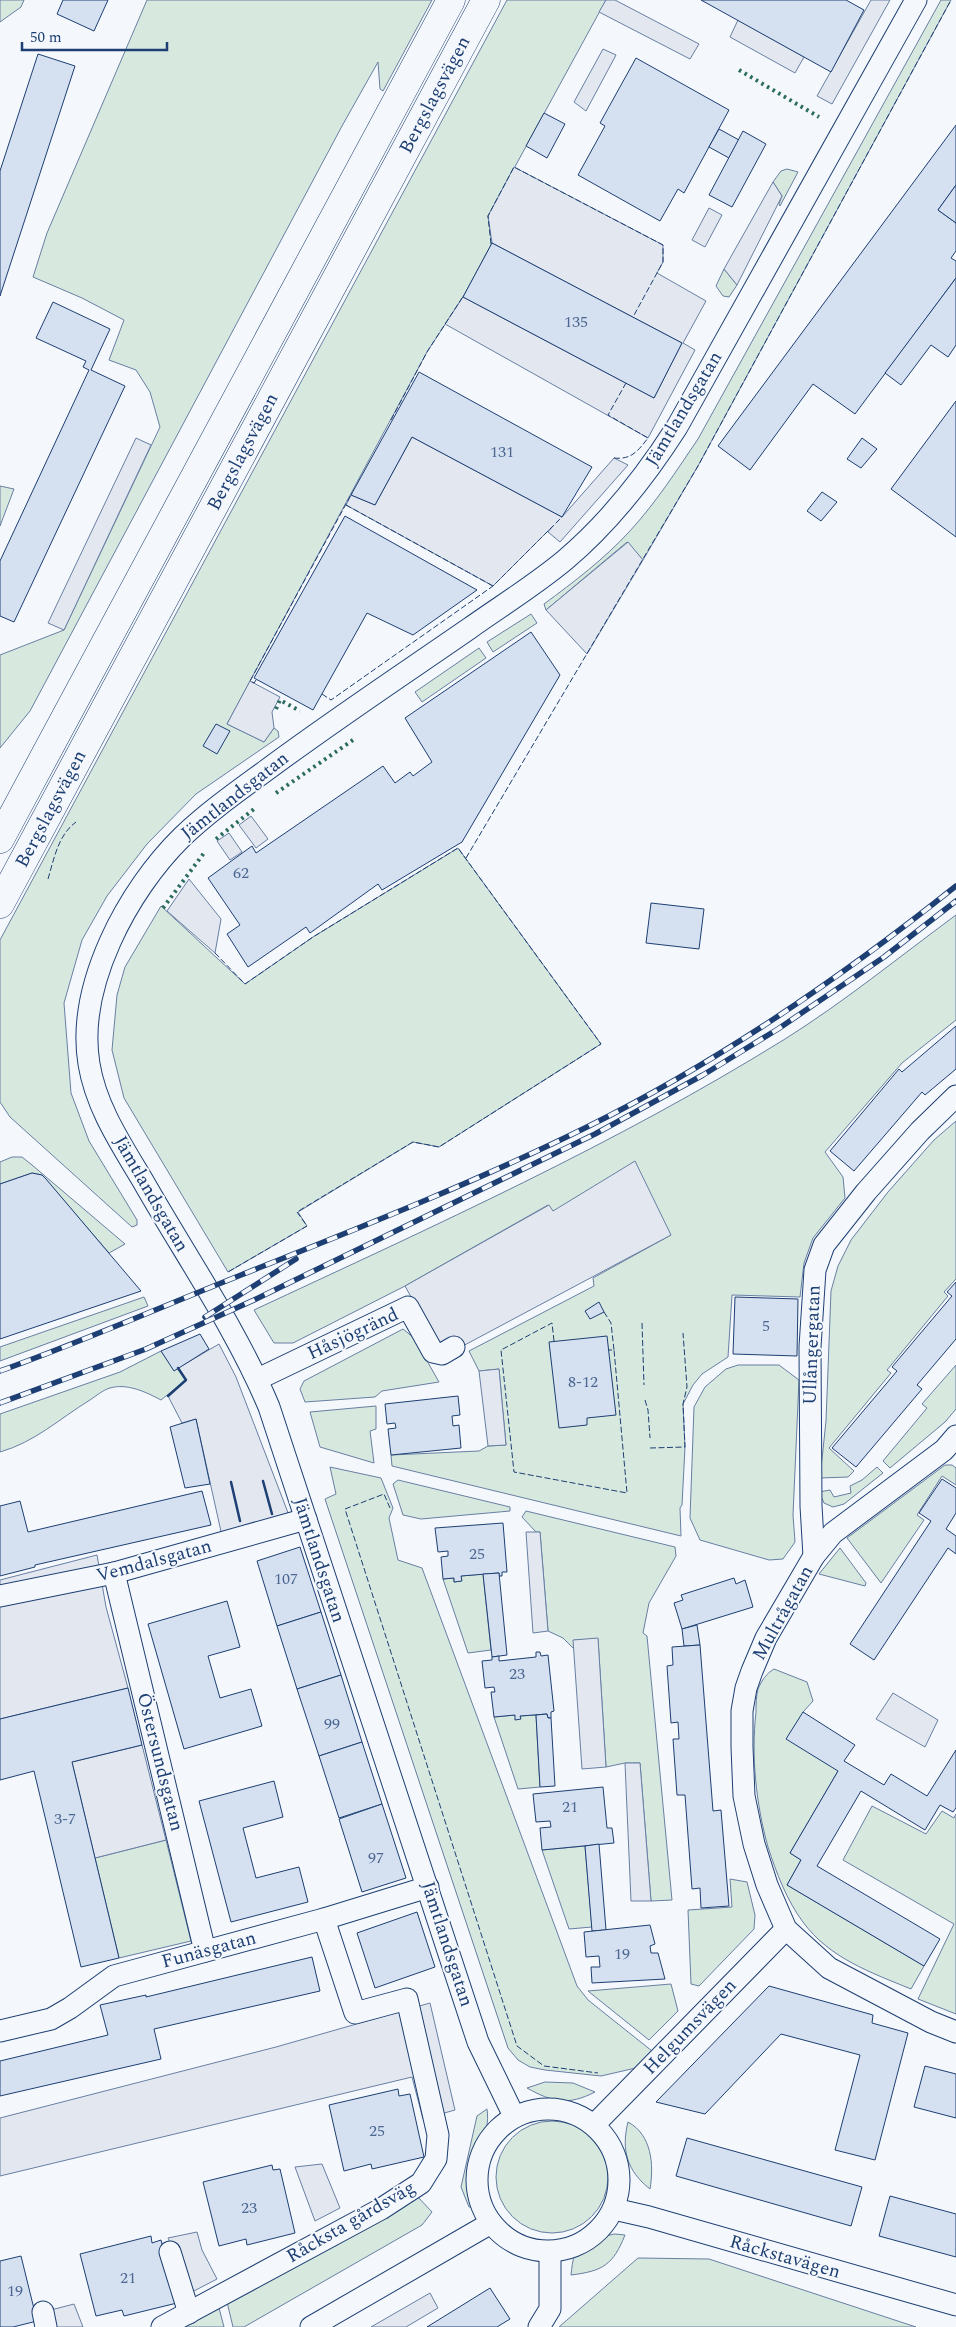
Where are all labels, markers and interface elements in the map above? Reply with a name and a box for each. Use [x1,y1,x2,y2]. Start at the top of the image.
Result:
scale bar [22,20,168,52]
text: 50 m [30,26,62,49]
street label: Bergslagsvägen [392,31,478,159]
house number: 135 [564,310,588,334]
street label: Jämtlandsgatan [638,346,730,472]
street label: Bergslagsvägen [200,388,286,516]
house number: 131 [490,440,514,464]
street label: Jämtlandsgatan [175,744,295,848]
street label: Bergslagsvägen [8,745,94,873]
house number: 62 [233,861,249,885]
street label: Jämtlandsgatan [106,1130,196,1258]
street label: Ullångergatan [795,1284,829,1406]
street label: Håsjögränd [302,1300,404,1368]
house number: 5 [762,1314,770,1338]
house number: 8-12 [568,1370,598,1394]
street label: Jämtlandsgatan [285,1494,353,1626]
street label: Vemdalsgatan [93,1532,215,1590]
house number: 25 [469,1542,485,1566]
street label: Multrågatan [745,1560,821,1666]
house number: 107 [274,1567,298,1591]
house number: 23 [509,1662,525,1686]
street label: Östersundsgatan [129,1690,191,1834]
house number: 99 [324,1712,340,1736]
house number: 21 [562,1795,578,1819]
house number: 3-7 [54,1807,76,1831]
house number: 97 [368,1846,384,1870]
street label: Jämtlandsgatan [413,1878,481,2010]
street label: Funäsgatan [158,1923,260,1977]
house number: 19 [614,1942,630,1966]
street label: Helgumsvägen [636,1972,744,2082]
house number: 25 [369,2119,385,2143]
street label: Råcksta gårdsväg [281,2173,421,2271]
house number: 23 [241,2196,257,2220]
street label: Råckstavägen [726,2227,844,2287]
house number: 21 [120,2266,136,2290]
house number: 19 [7,2279,23,2303]

